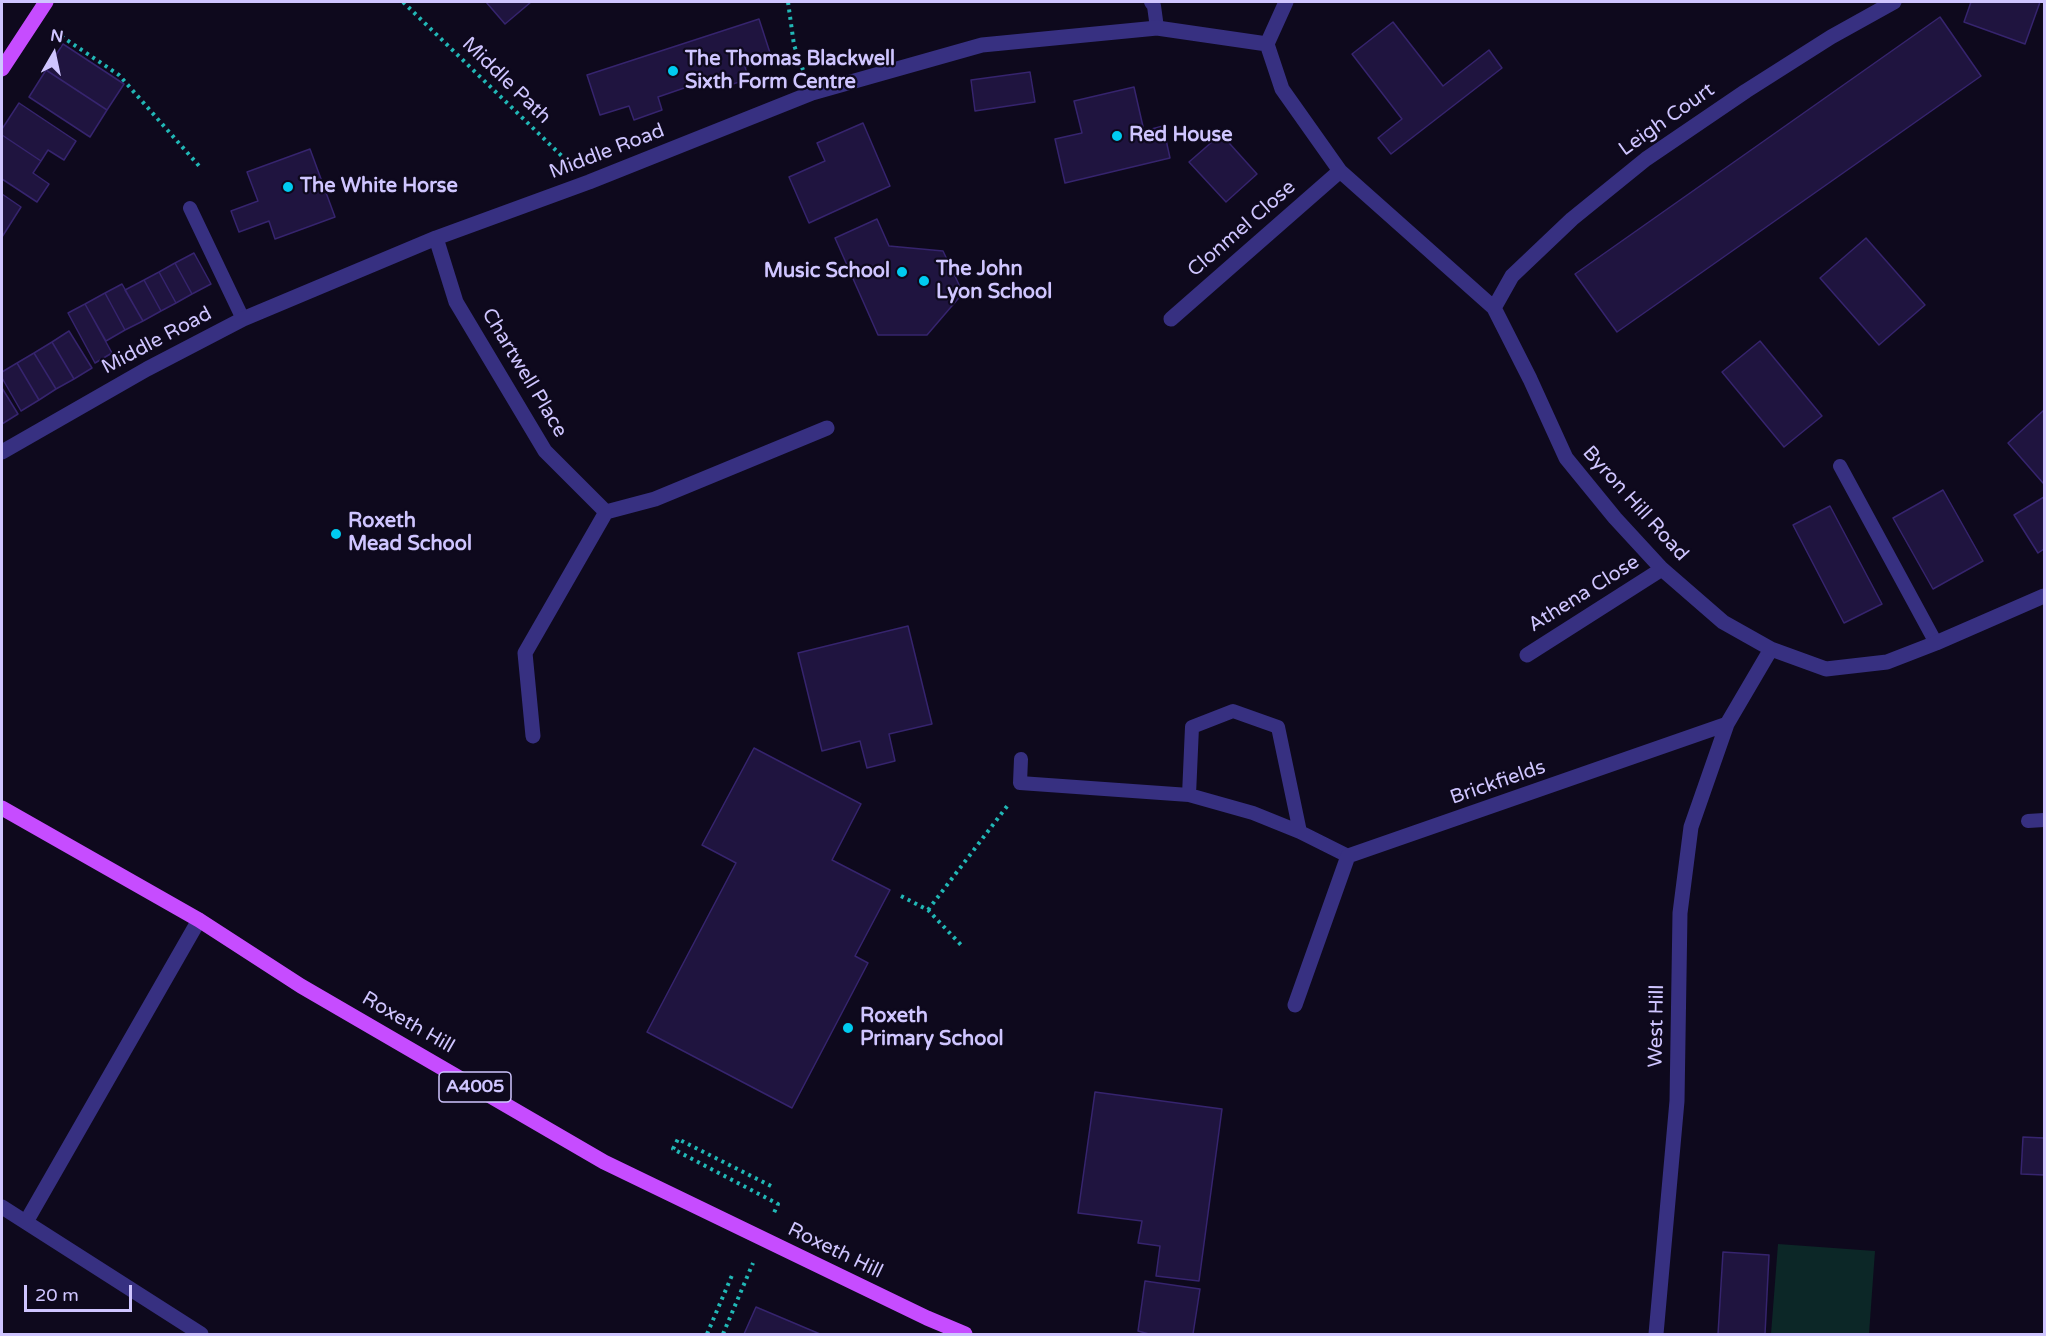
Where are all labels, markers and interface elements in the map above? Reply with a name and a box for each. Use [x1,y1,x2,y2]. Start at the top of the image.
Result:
north arrow [24,24,84,84]
text: N [49,25,65,47]
street label: Middle Path [456,33,556,129]
place label: The Thomas Blackwell Sixth Form Centre [685,48,895,95]
marker: The Thomas Blackwell Sixth Form Centre [666,64,680,78]
street label: Leigh Court [1615,78,1719,162]
street label: Middle Road [546,119,668,185]
place label: Red House [1129,124,1232,148]
marker: Red House [1110,129,1124,143]
place label: The White Horse [300,175,458,199]
street label: Clonmel Close [1183,176,1301,282]
marker: The White Horse [281,180,295,194]
place label: The John Lyon School [936,258,1052,305]
place label: Music School [764,260,890,284]
marker: Music School [895,265,909,279]
marker: The John Lyon School [917,274,931,288]
street label: Middle Road [98,302,216,380]
street label: Chartwell Place [476,304,572,442]
street label: Byron Hill Road [1577,442,1693,566]
place label: Roxeth Mead School [348,510,472,557]
marker: Roxeth Mead School [329,527,343,541]
street label: Athena Close [1524,550,1644,638]
street label: Brickfields [1447,756,1549,810]
street label: West Hill [1644,984,1670,1068]
street label: Roxeth Hill [357,987,459,1059]
place label: Roxeth Primary School [860,1005,1004,1052]
marker: Roxeth Primary School [841,1021,855,1035]
road number: A4005 [439,1072,511,1102]
street label: Roxeth Hill [784,1218,886,1284]
scale bar [27,1273,135,1311]
text: 20 m [35,1284,79,1306]

